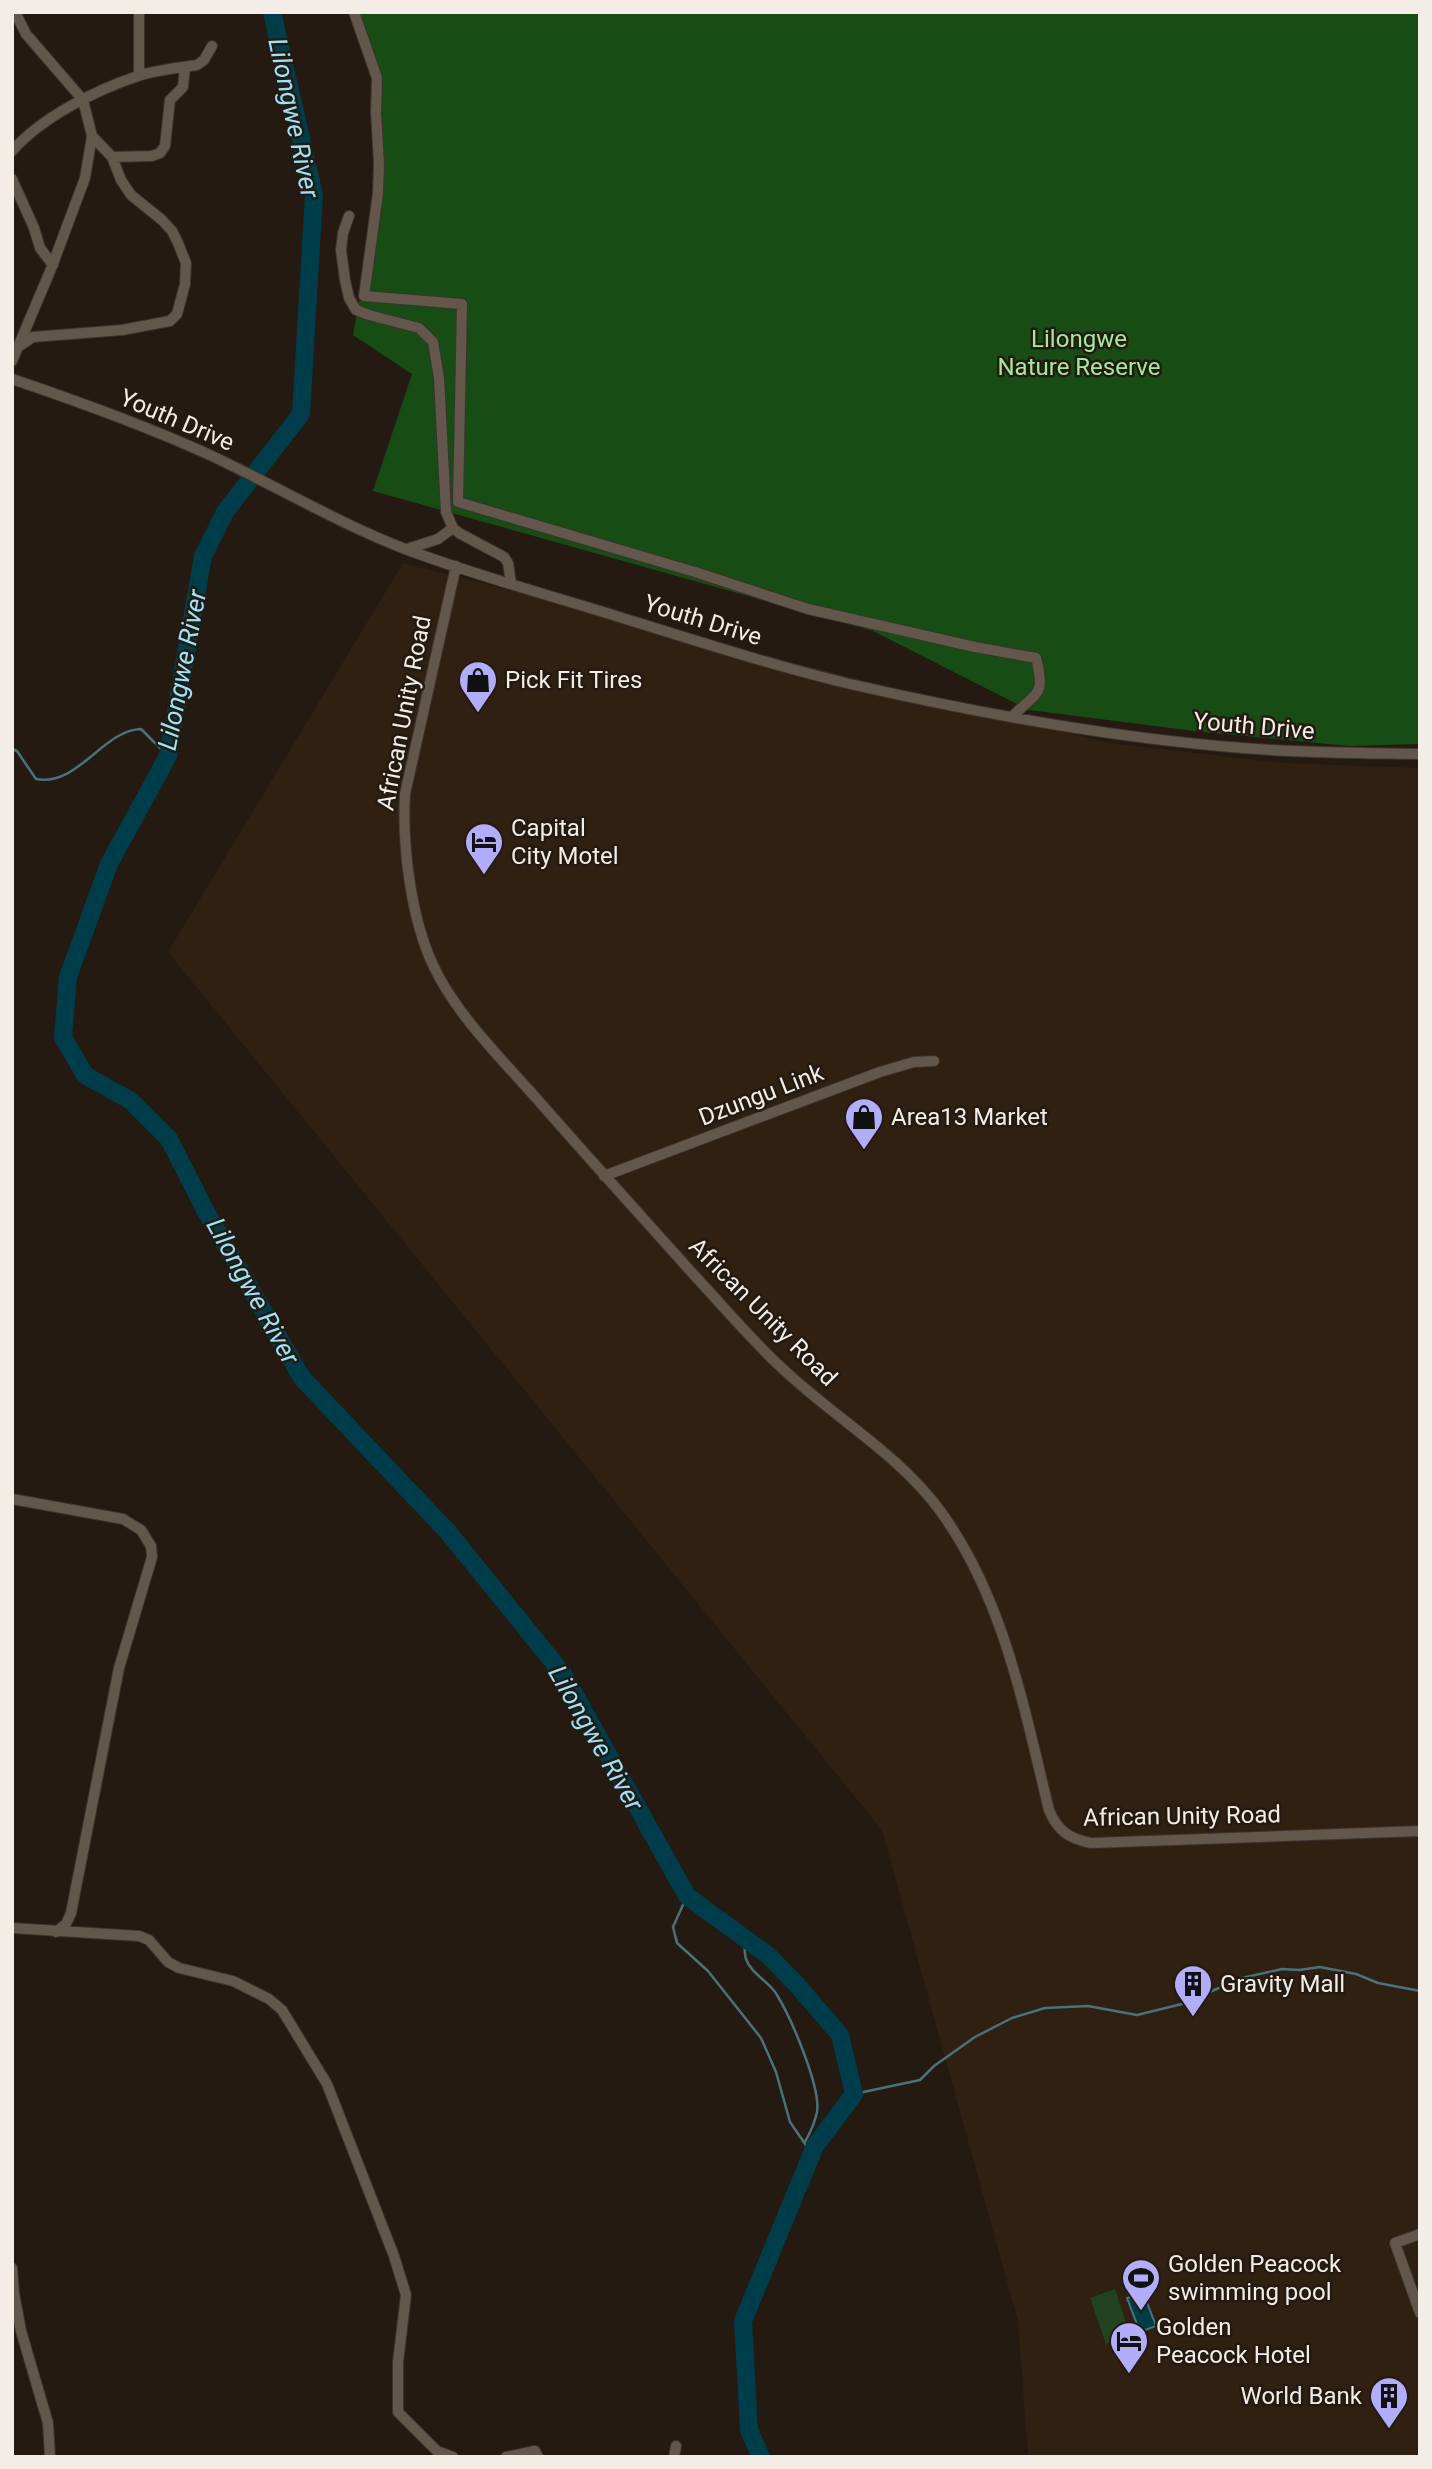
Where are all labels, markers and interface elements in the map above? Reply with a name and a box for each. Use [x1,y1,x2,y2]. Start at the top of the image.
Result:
water label: Lilongwe River [262,35,326,202]
park label: Lilongwe Nature Reserve [997,325,1161,381]
street label: Youth Drive [116,383,238,457]
water label: Lilongwe River [152,586,213,753]
street label: Youth Drive [641,589,765,651]
street label: African Unity Road [371,613,437,813]
shop icon: Pick Fit Tires [457,659,499,714]
place label: Pick Fit Tires [505,666,642,694]
street label: Youth Drive [1192,707,1316,745]
place label: Capital City Motel [511,814,619,870]
hotel icon: Capital City Motel [463,821,505,876]
street label: Dzungu Link [695,1058,828,1132]
shop icon: Area13 Market [843,1096,885,1151]
place label: Area13 Market [891,1103,1048,1131]
water label: Lilongwe River [200,1213,306,1371]
street label: African Unity Road [683,1232,843,1392]
water label: Lilongwe River [542,1660,650,1817]
street label: African Unity Road [1083,1800,1281,1832]
building icon: Gravity Mall [1172,1963,1214,2018]
place label: Gravity Mall [1220,1970,1345,1998]
place label: Golden Peacock swimming pool [1168,2250,1342,2306]
sports icon: Golden Peacock swimming pool [1120,2257,1162,2312]
place label: Golden Peacock Hotel [1156,2313,1311,2369]
hotel icon: Golden Peacock Hotel [1108,2320,1150,2375]
building icon: World Bank [1368,2375,1410,2430]
place label: World Bank [1241,2382,1363,2410]

